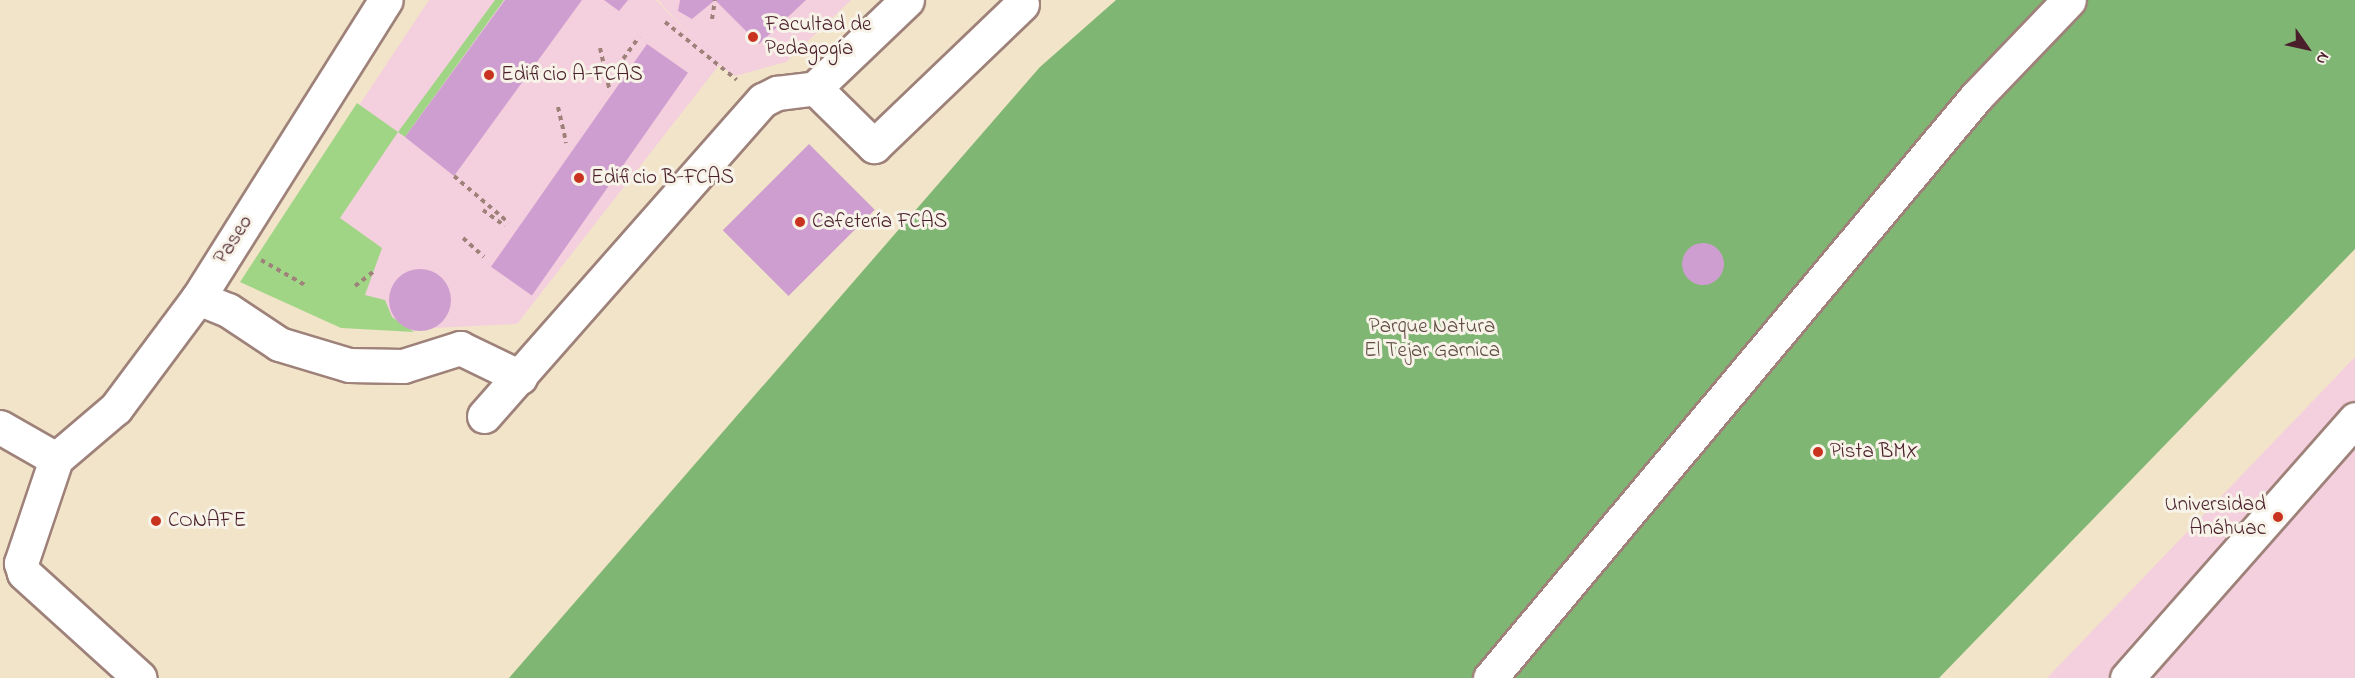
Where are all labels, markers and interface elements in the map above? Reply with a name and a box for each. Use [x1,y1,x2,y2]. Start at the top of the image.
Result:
place label: Facultad de Pedagogía [765,12,871,62]
north arrow [2277,18,2337,78]
marker: Facultad de Pedagogía [746,30,760,44]
text: N [2309,47,2335,69]
place label: Edificio A-FCAS [501,62,643,88]
marker: Edificio A-FCAS [482,68,496,82]
place label: Edificio B-FCAS [591,165,734,191]
marker: Edificio B-FCAS [572,171,586,185]
place label: Cafetería FCAS [812,209,947,235]
street label: Paseo [209,211,259,269]
marker: Cafetería FCAS [793,215,807,229]
park label: Parque Natura El Tejar Garnica [1364,314,1500,364]
place label: Pista BMX [1830,439,1918,465]
marker: Pista BMX [1811,445,1825,459]
place label: Universidad Anáhuac [2165,492,2266,542]
place label: CONAFE [168,508,246,534]
marker: Universidad Anáhuac [2271,510,2285,524]
marker: CONAFE [149,514,163,528]

